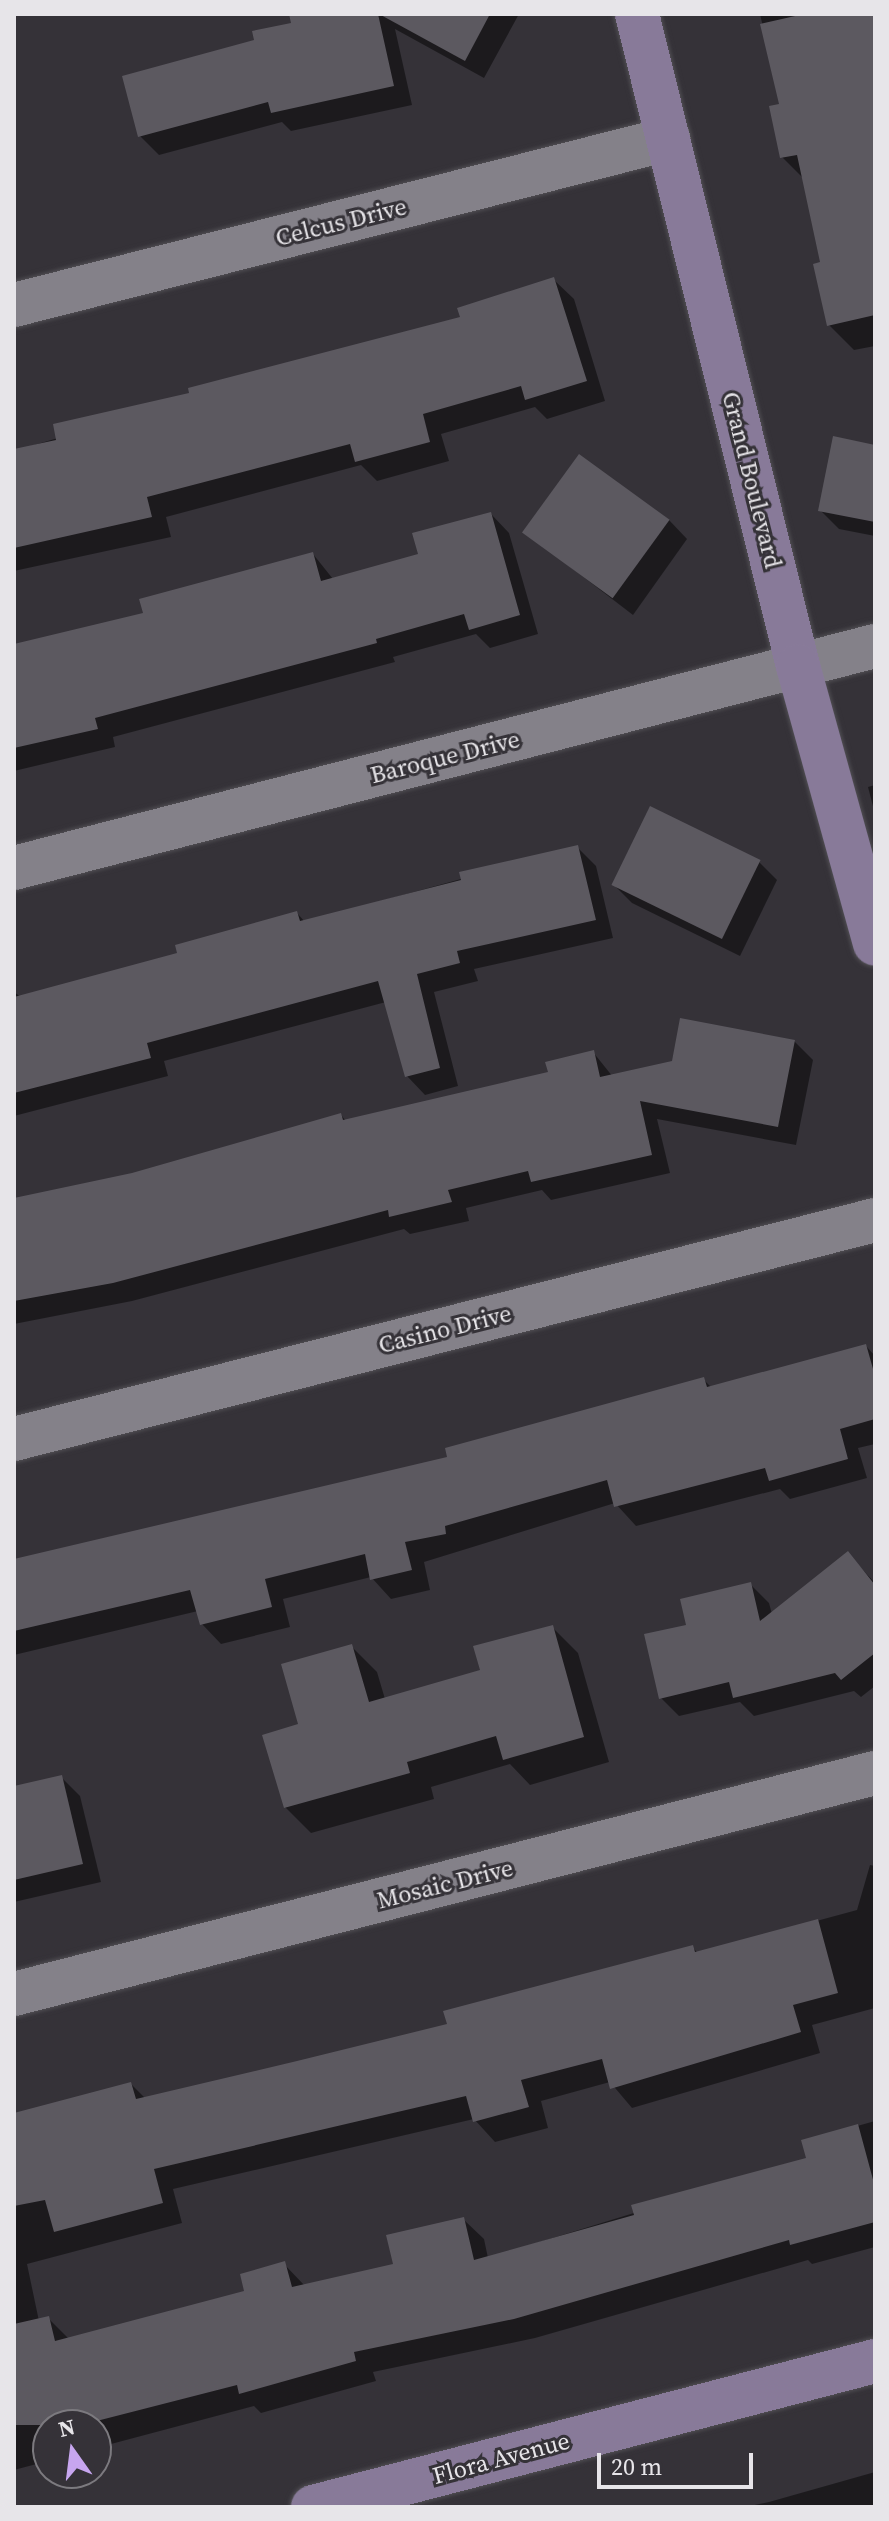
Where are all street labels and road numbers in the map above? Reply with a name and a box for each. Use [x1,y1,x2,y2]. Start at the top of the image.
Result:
street label: Celcus Drive [273,192,409,252]
street label: Grand Boulevard [716,389,788,571]
street label: Baroque Drive [367,725,523,789]
street label: Casino Drive [375,1299,515,1359]
street label: Mosaic Drive [374,1853,516,1915]
street label: Flora Avenue [429,2426,573,2490]

